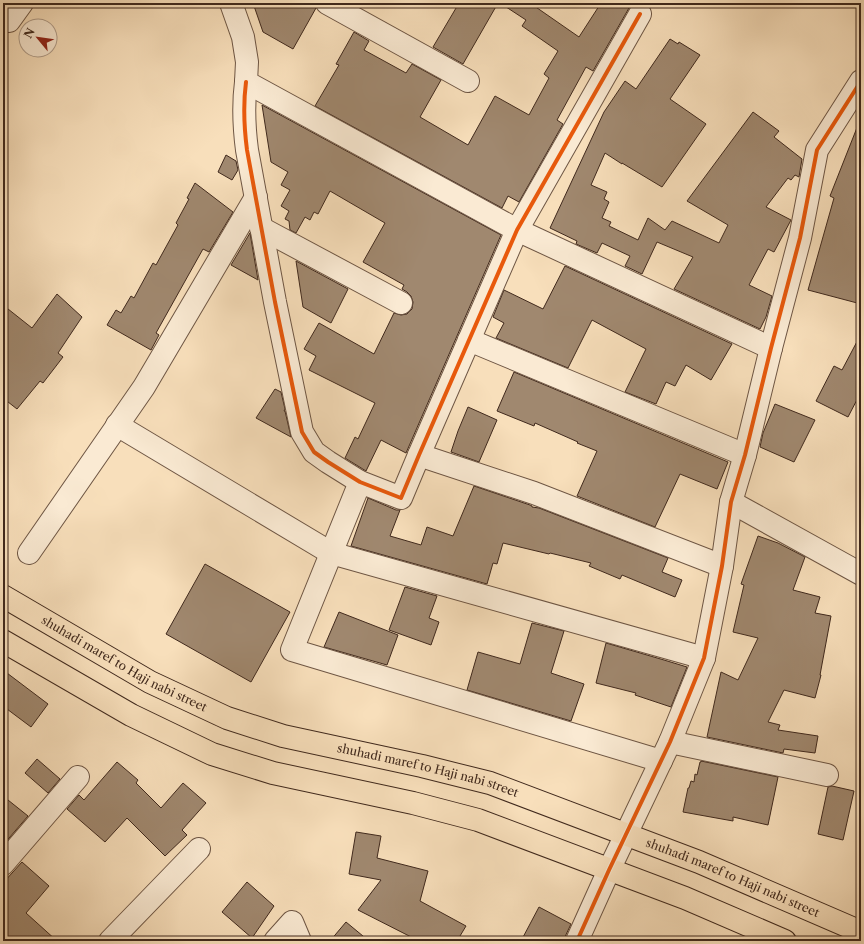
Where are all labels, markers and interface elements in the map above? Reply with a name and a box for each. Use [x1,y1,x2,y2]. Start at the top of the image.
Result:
north arrow [18,18,58,58]
text: N [21,25,38,41]
street label: shuhadi maref to Haji nabi street [39,612,210,715]
street label: shuhadi maref to Haji nabi street [336,740,521,800]
street label: shuhadi maref to Haji nabi street [644,835,823,920]

